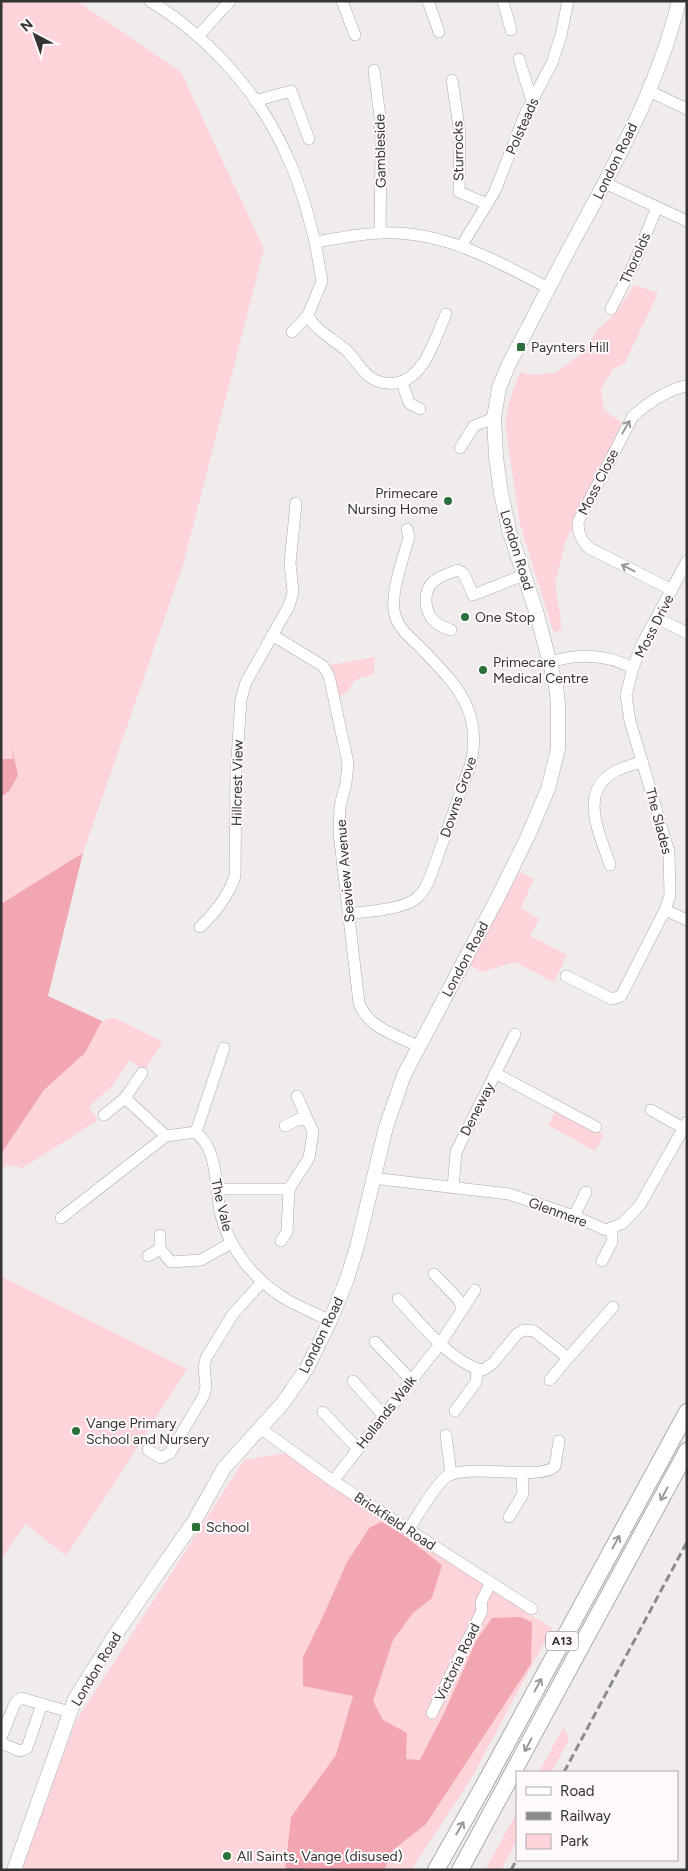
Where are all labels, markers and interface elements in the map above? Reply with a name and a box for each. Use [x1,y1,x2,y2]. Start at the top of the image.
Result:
north arrow [10,10,60,60]
text: N [17,16,36,36]
street label: Polsteads [502,95,543,157]
street label: Gambleside [371,113,390,188]
street label: London Road [590,120,641,202]
street label: Sturrocks [449,121,468,181]
street label: Thorolds [617,230,654,286]
place label: Paynters Hill [531,339,609,356]
marker: Paynters Hill [515,341,527,353]
one-way arrow [622,421,632,435]
street label: Moss Close [575,446,623,518]
place label: Primecare Nursing Home [347,485,438,518]
marker: Primecare Nursing Home [442,495,454,507]
street label: London Road [496,508,537,592]
one-way arrow [621,563,636,572]
street label: Moss Drive [631,591,678,661]
place label: One Stop [475,609,535,626]
marker: One Stop [459,611,471,623]
place label: Primecare Medical Centre [493,654,589,687]
marker: Primecare Medical Centre [477,664,489,676]
street label: Hillcrest View [228,740,247,826]
street label: Downs Grove [437,754,480,840]
street label: The Slades [642,786,676,856]
street label: Seaview Avenue [333,819,358,923]
street label: London Road [438,919,492,1000]
street label: Deneway [457,1079,498,1139]
street label: The Vale [207,1177,236,1234]
street label: Glenmere [526,1194,590,1231]
street label: London Road [296,1294,347,1376]
street label: Hollands Walk [353,1372,420,1452]
place label: Vange Primary School and Nursery [86,1415,210,1448]
marker: Vange Primary School and Nursery [70,1425,82,1437]
one-way arrow [659,1487,669,1502]
street label: Brickfield Road [351,1489,439,1554]
place label: School [206,1519,249,1536]
marker: School [190,1521,202,1533]
one-way arrow [611,1536,621,1550]
street label: Victoria Road [431,1620,484,1704]
street label: London Road [68,1629,125,1709]
road number: A13 [546,1632,578,1650]
one-way arrow [534,1678,543,1693]
one-way arrow [523,1737,533,1752]
legend [516,1771,678,1861]
text: Road [560,1782,595,1800]
text: Railway [560,1807,611,1825]
one-way arrow [455,1820,465,1835]
text: Park [560,1832,589,1850]
place label: All Saints, Vange (disused) [237,1848,403,1865]
marker: All Saints, Vange (disused) [221,1850,233,1862]

